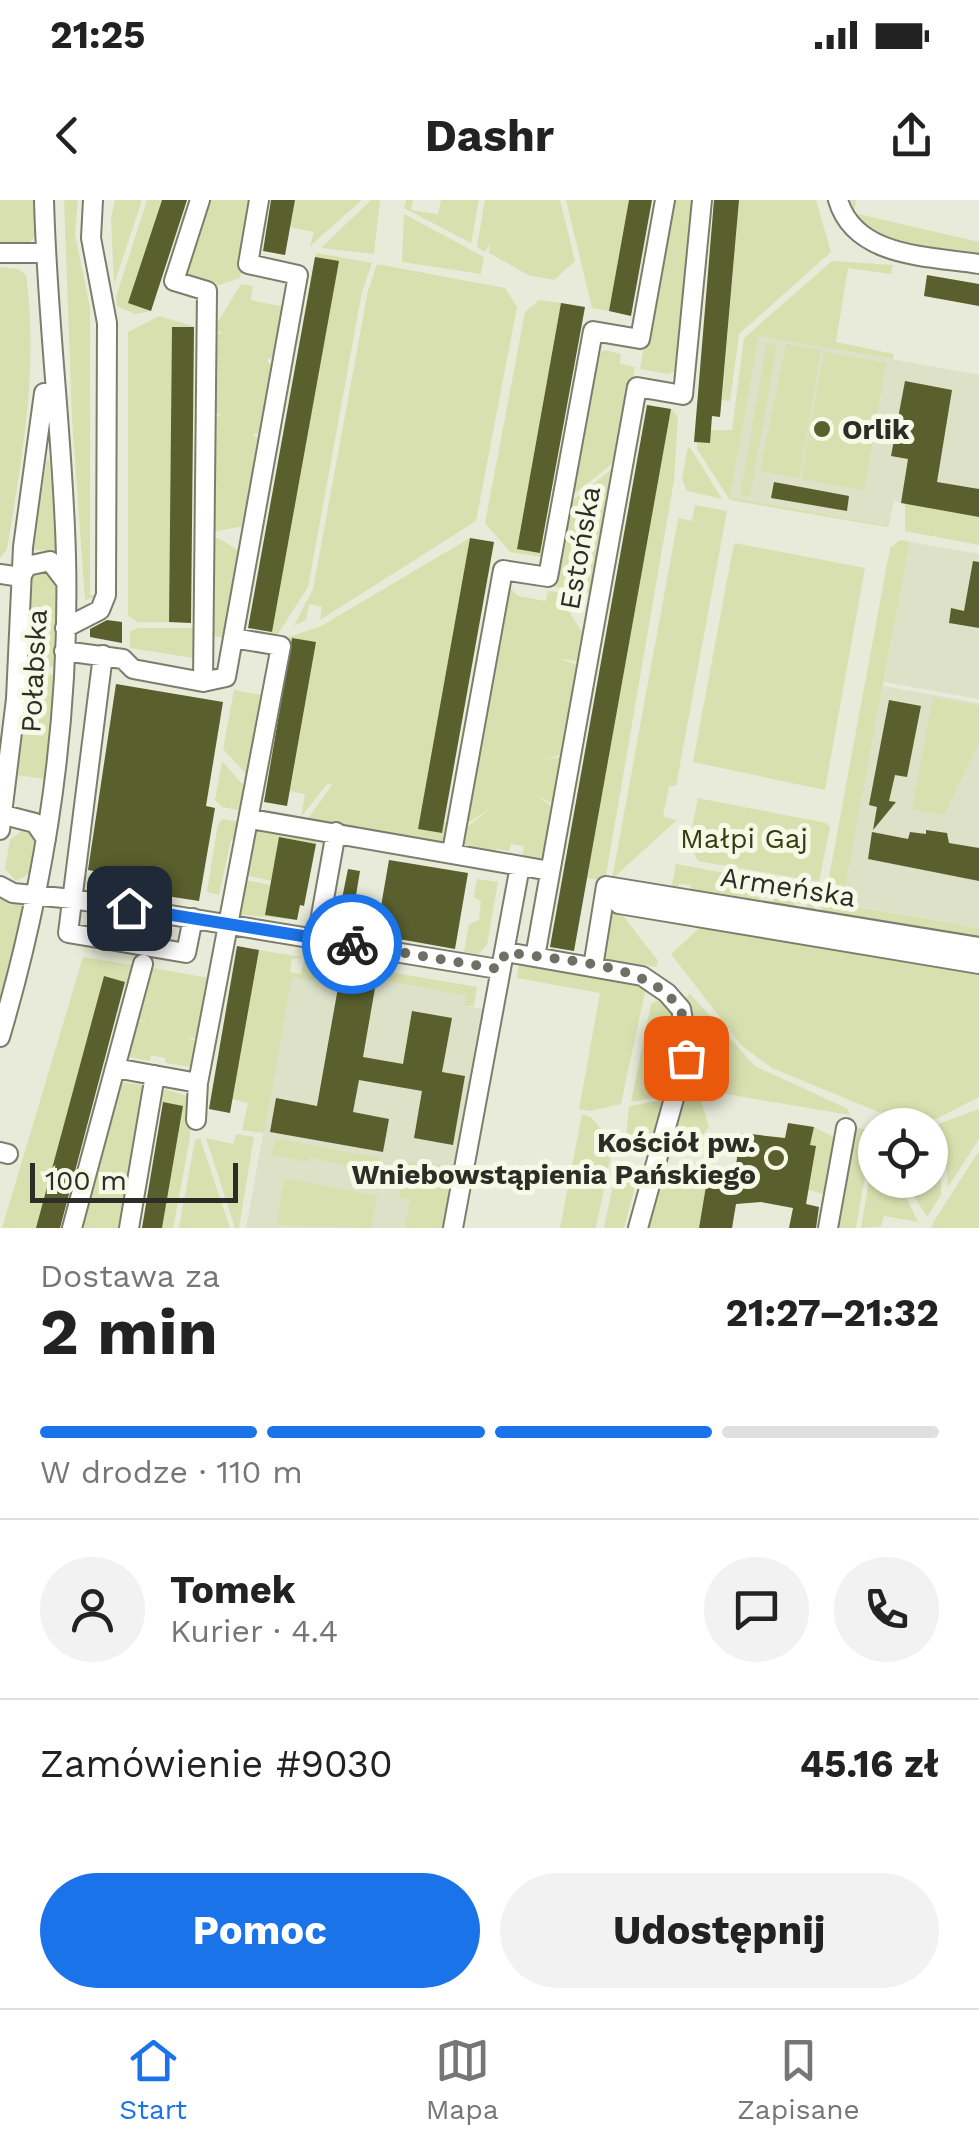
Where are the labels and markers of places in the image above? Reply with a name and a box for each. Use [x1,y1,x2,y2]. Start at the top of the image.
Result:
place label: Orlik [842,413,910,446]
marker: Orlik [811,418,833,440]
pin [87,866,172,951]
pin [644,1016,729,1101]
place label: Kościół pw. Wniebowstąpienia Pańskiego [352,1126,756,1191]
marker: Kościół pw. Wniebowstąpienia Pańskiego [765,1147,787,1169]

